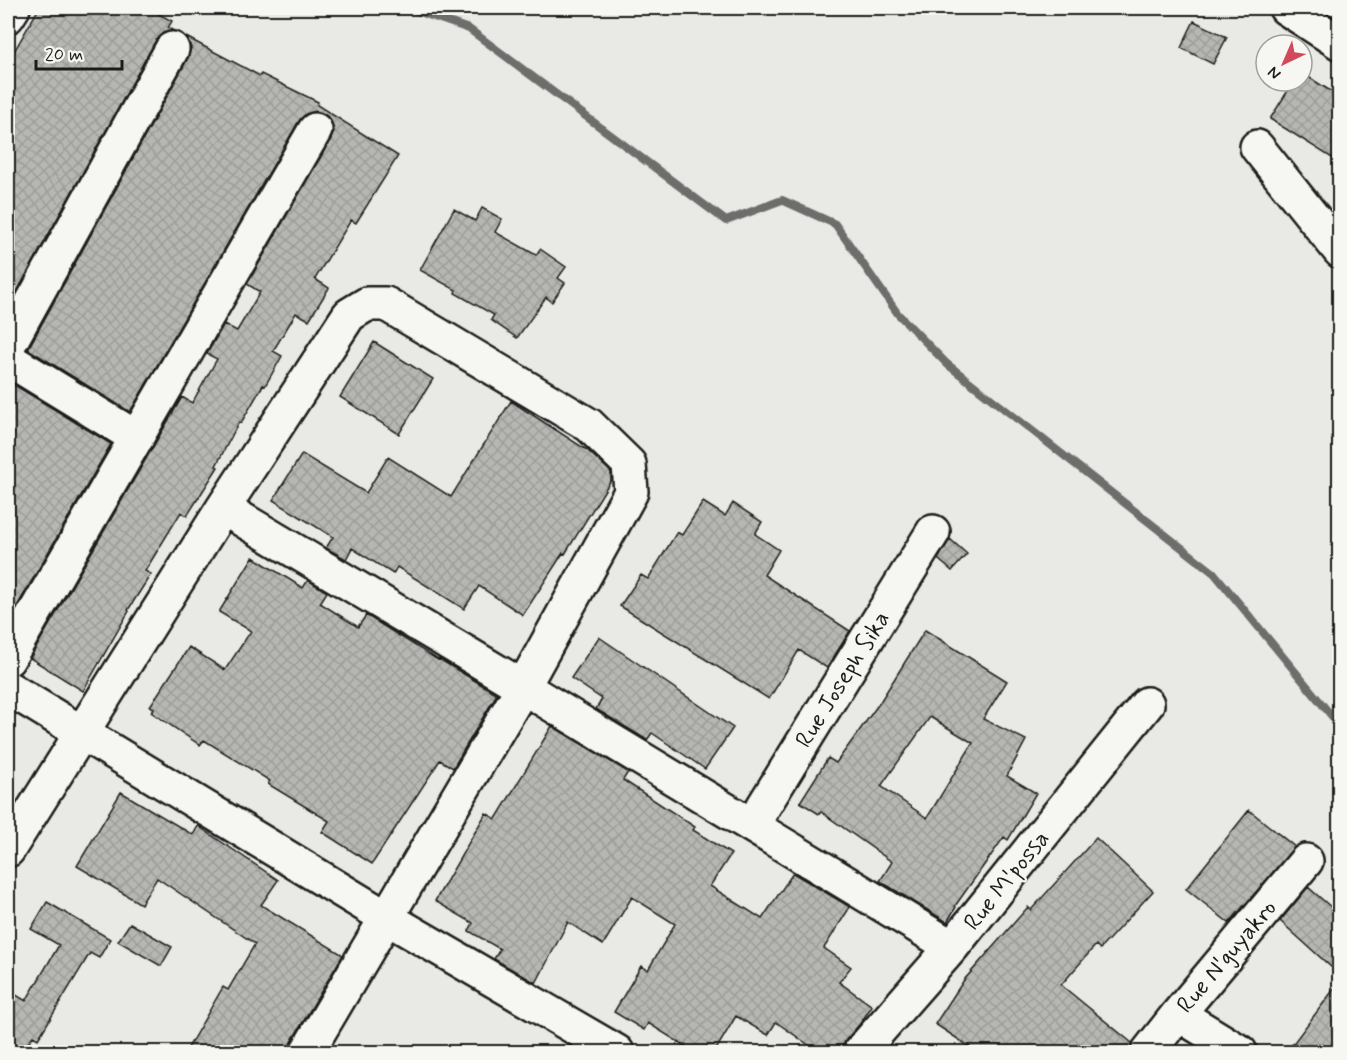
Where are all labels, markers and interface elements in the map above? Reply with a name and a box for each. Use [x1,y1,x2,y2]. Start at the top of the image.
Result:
scale bar [36,33,122,71]
north arrow [1254,33,1314,93]
text: 20 m [45,43,83,67]
text: N [1263,61,1286,84]
street label: Rue Joseph Sika [789,605,898,754]
street label: Rue M'possa [957,824,1057,937]
street label: Rue N'guyakro [1170,894,1284,1020]

